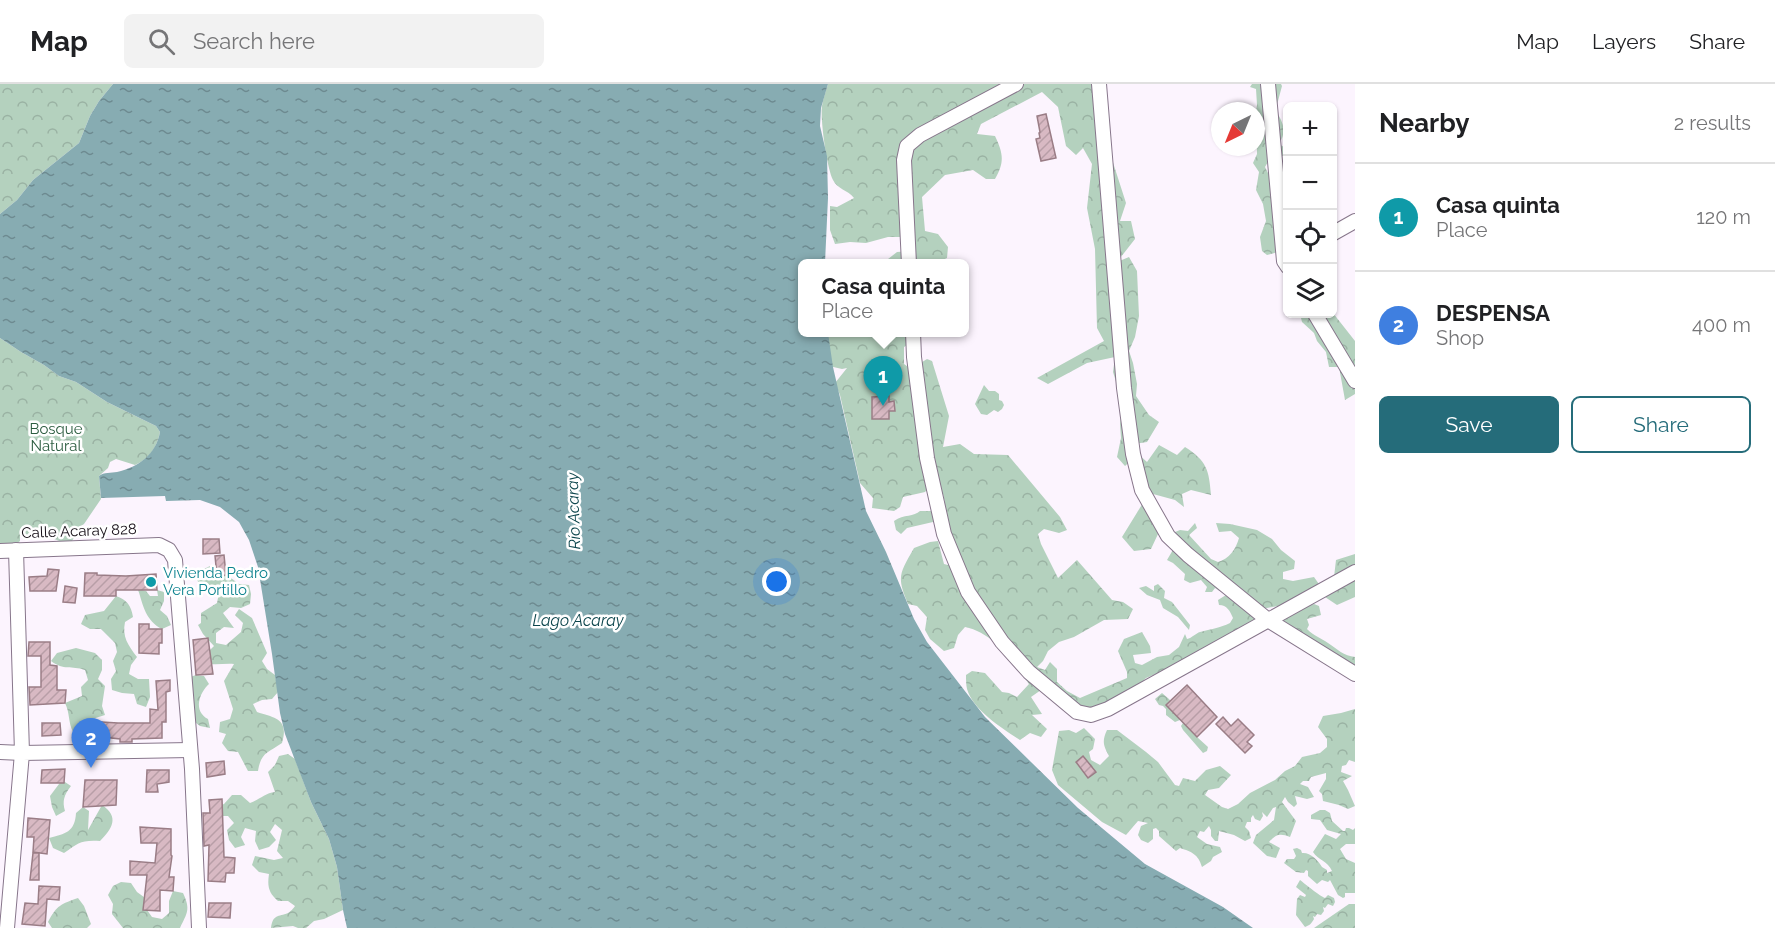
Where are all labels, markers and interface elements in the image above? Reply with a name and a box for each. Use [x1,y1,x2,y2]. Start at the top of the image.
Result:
search box [124,14,544,68]
text: Map [30,25,88,58]
icon: search [145,25,178,58]
text: Search here [193,28,315,54]
text: Map [1516,29,1559,54]
text: Layers [1592,29,1656,54]
text: Share [1689,29,1745,54]
north arrow [1211,102,1265,156]
map controls [1283,102,1337,318]
button: + [1283,102,1337,156]
text: Nearby [1379,108,1469,138]
text: 2 results [1674,111,1751,135]
button: − [1283,156,1337,210]
text: Casa quinta [1436,192,1560,218]
text: 1 [1394,205,1403,229]
text: 120 m [1696,205,1751,229]
button: locate [1283,210,1337,264]
text: Place [1436,218,1487,242]
popup [798,259,969,337]
button: layers [1283,264,1337,318]
text: Casa quinta [822,273,945,299]
text: Place [822,299,873,323]
text: DESPENSA [1436,300,1550,326]
text: 2 [1393,313,1404,337]
text: 400 m [1692,313,1751,337]
text: Shop [1436,326,1484,350]
pin: 1 [864,356,902,406]
button: Save [1379,396,1559,453]
button: Share [1571,396,1751,453]
park label: Bosque Natural [29,420,83,455]
water label: Río Acaray [563,471,584,550]
street label: Calle Acaray 828 [21,520,137,542]
place label: Vivienda Pedro Vera Portillo [163,564,268,599]
your location [762,567,791,596]
marker: Vivienda Pedro Vera Portillo [144,575,158,589]
water label: Lago Acaray [533,611,625,630]
pin: 2 [72,718,110,768]

